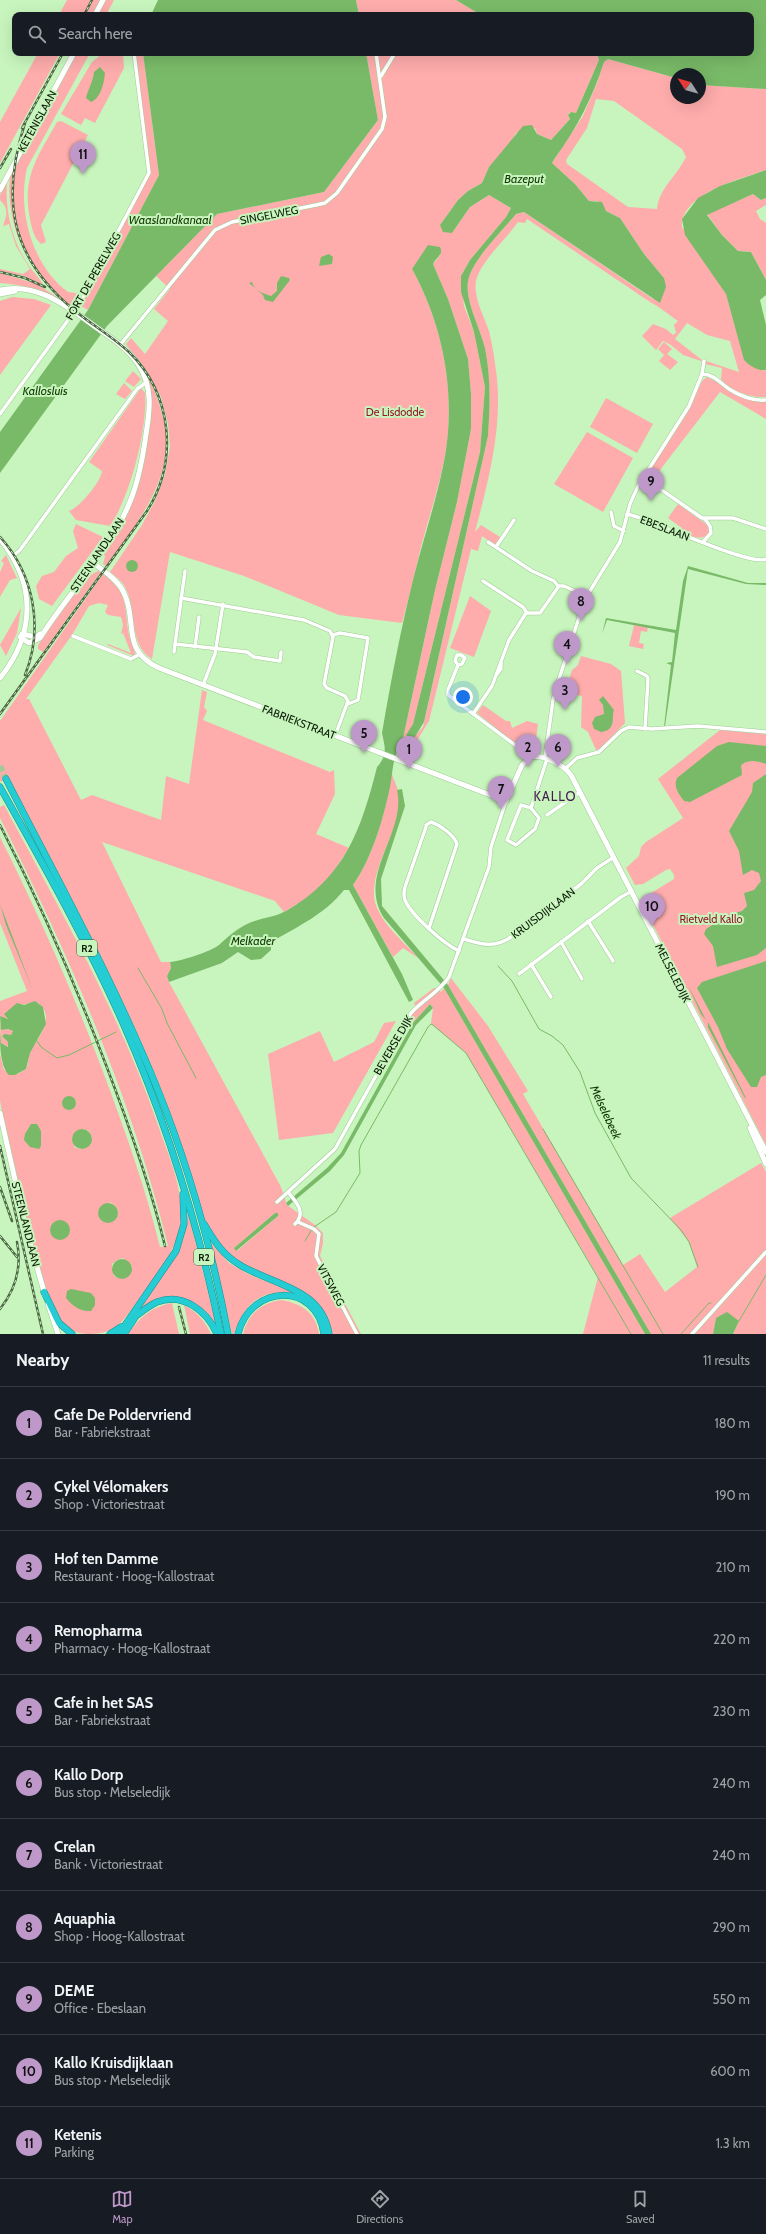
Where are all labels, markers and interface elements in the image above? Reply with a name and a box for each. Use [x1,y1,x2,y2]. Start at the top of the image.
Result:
search box [12,12,754,56]
icon: search [26,23,48,45]
text: Search here [58,25,133,43]
north arrow [670,68,706,104]
street label: KETENISLAAN [14,88,60,154]
pin: 11 [70,141,96,174]
water label: Bazeput [504,171,544,186]
street label: SINGELWEG [239,202,299,228]
water label: Waaslandkanaal [128,212,212,227]
street label: FORT DE PERELWEG [62,229,124,323]
water label: Kallosluis [22,383,68,398]
park label: De Lisdodde [366,405,425,419]
pin: 9 [638,468,664,501]
street label: EBESLAAN [638,512,692,544]
street label: STEENLANDLAAN [67,515,127,595]
pin: 8 [568,588,594,621]
pin: 4 [554,631,580,664]
pin: 3 [552,677,578,710]
your location [453,687,473,707]
street label: FABRIEKSTRAAT [260,701,338,743]
pin: 5 [351,720,377,753]
pin: 2 [515,734,541,767]
pin: 6 [545,734,571,767]
pin: 1 [396,736,422,769]
pin: 7 [488,776,514,809]
district label: KALLO [533,788,577,804]
street label: KRUISDIJKLAAN [508,884,578,942]
pin: 10 [639,893,665,926]
park label: Rietveld Kallo [680,912,743,926]
water label: Melkader [230,933,276,948]
road number: R2 [77,940,97,956]
street label: MELSELEDIJK [652,941,694,1006]
street label: BEVERSE DIJK [370,1012,416,1077]
water label: Melselebeek [587,1082,625,1142]
street label: STEENLANDLAAN [9,1180,43,1268]
road number: R2 [194,1249,214,1265]
street label: VITSWEG [314,1262,348,1308]
text: Nearby [16,1350,69,1370]
text: 11 results [703,1352,750,1368]
text: Cafe De Poldervriend [54,1406,191,1424]
text: 1 [27,1415,31,1431]
text: 180 m [714,1415,750,1431]
text: Bar · Fabriekstraat [54,1424,150,1440]
text: Cykel Vélomakers [54,1478,168,1496]
text: 2 [26,1487,32,1503]
text: 190 m [715,1487,750,1503]
text: Shop · Victoriestraat [54,1496,165,1512]
text: Hof ten Damme [54,1550,158,1568]
text: 3 [25,1559,33,1575]
text: 210 m [716,1559,750,1575]
text: Restaurant · Hoog-Kallostraat [54,1568,214,1584]
text: Remopharma [54,1622,142,1640]
text: 4 [25,1631,33,1647]
text: 220 m [713,1631,750,1647]
text: Pharmacy · Hoog-Kallostraat [54,1640,210,1656]
text: Cafe in het SAS [54,1694,153,1712]
text: 5 [26,1703,32,1719]
text: 230 m [713,1703,750,1719]
text: Bar · Fabriekstraat [54,1712,150,1728]
text: Kallo Dorp [54,1766,123,1784]
text: 6 [25,1775,33,1791]
text: 240 m [712,1775,750,1791]
text: Bus stop · Melseledijk [54,1784,170,1800]
text: Crelan [54,1838,95,1856]
text: 7 [26,1847,32,1863]
text: 240 m [712,1847,750,1863]
text: Bank · Victoriestraat [54,1856,163,1872]
text: Aquaphia [54,1910,115,1928]
text: 8 [25,1919,33,1935]
text: 290 m [712,1919,750,1935]
text: Shop · Hoog-Kallostraat [54,1928,185,1944]
text: DEME [54,1982,94,2000]
text: 9 [25,1991,33,2007]
text: 550 m [713,1991,750,2007]
text: Office · Ebeslaan [54,2000,146,2016]
text: Kallo Kruisdijklaan [54,2054,173,2072]
text: 10 [22,2063,36,2079]
text: 600 m [710,2063,750,2079]
text: Bus stop · Melseledijk [54,2072,170,2088]
text: Ketenis [54,2126,102,2144]
text: 11 [24,2135,34,2151]
text: 1.3 km [716,2135,750,2151]
text: Parking [54,2144,94,2160]
tab: Map [111,2188,133,2226]
tab: Directions [356,2188,403,2226]
tab: Saved [626,2188,655,2226]

